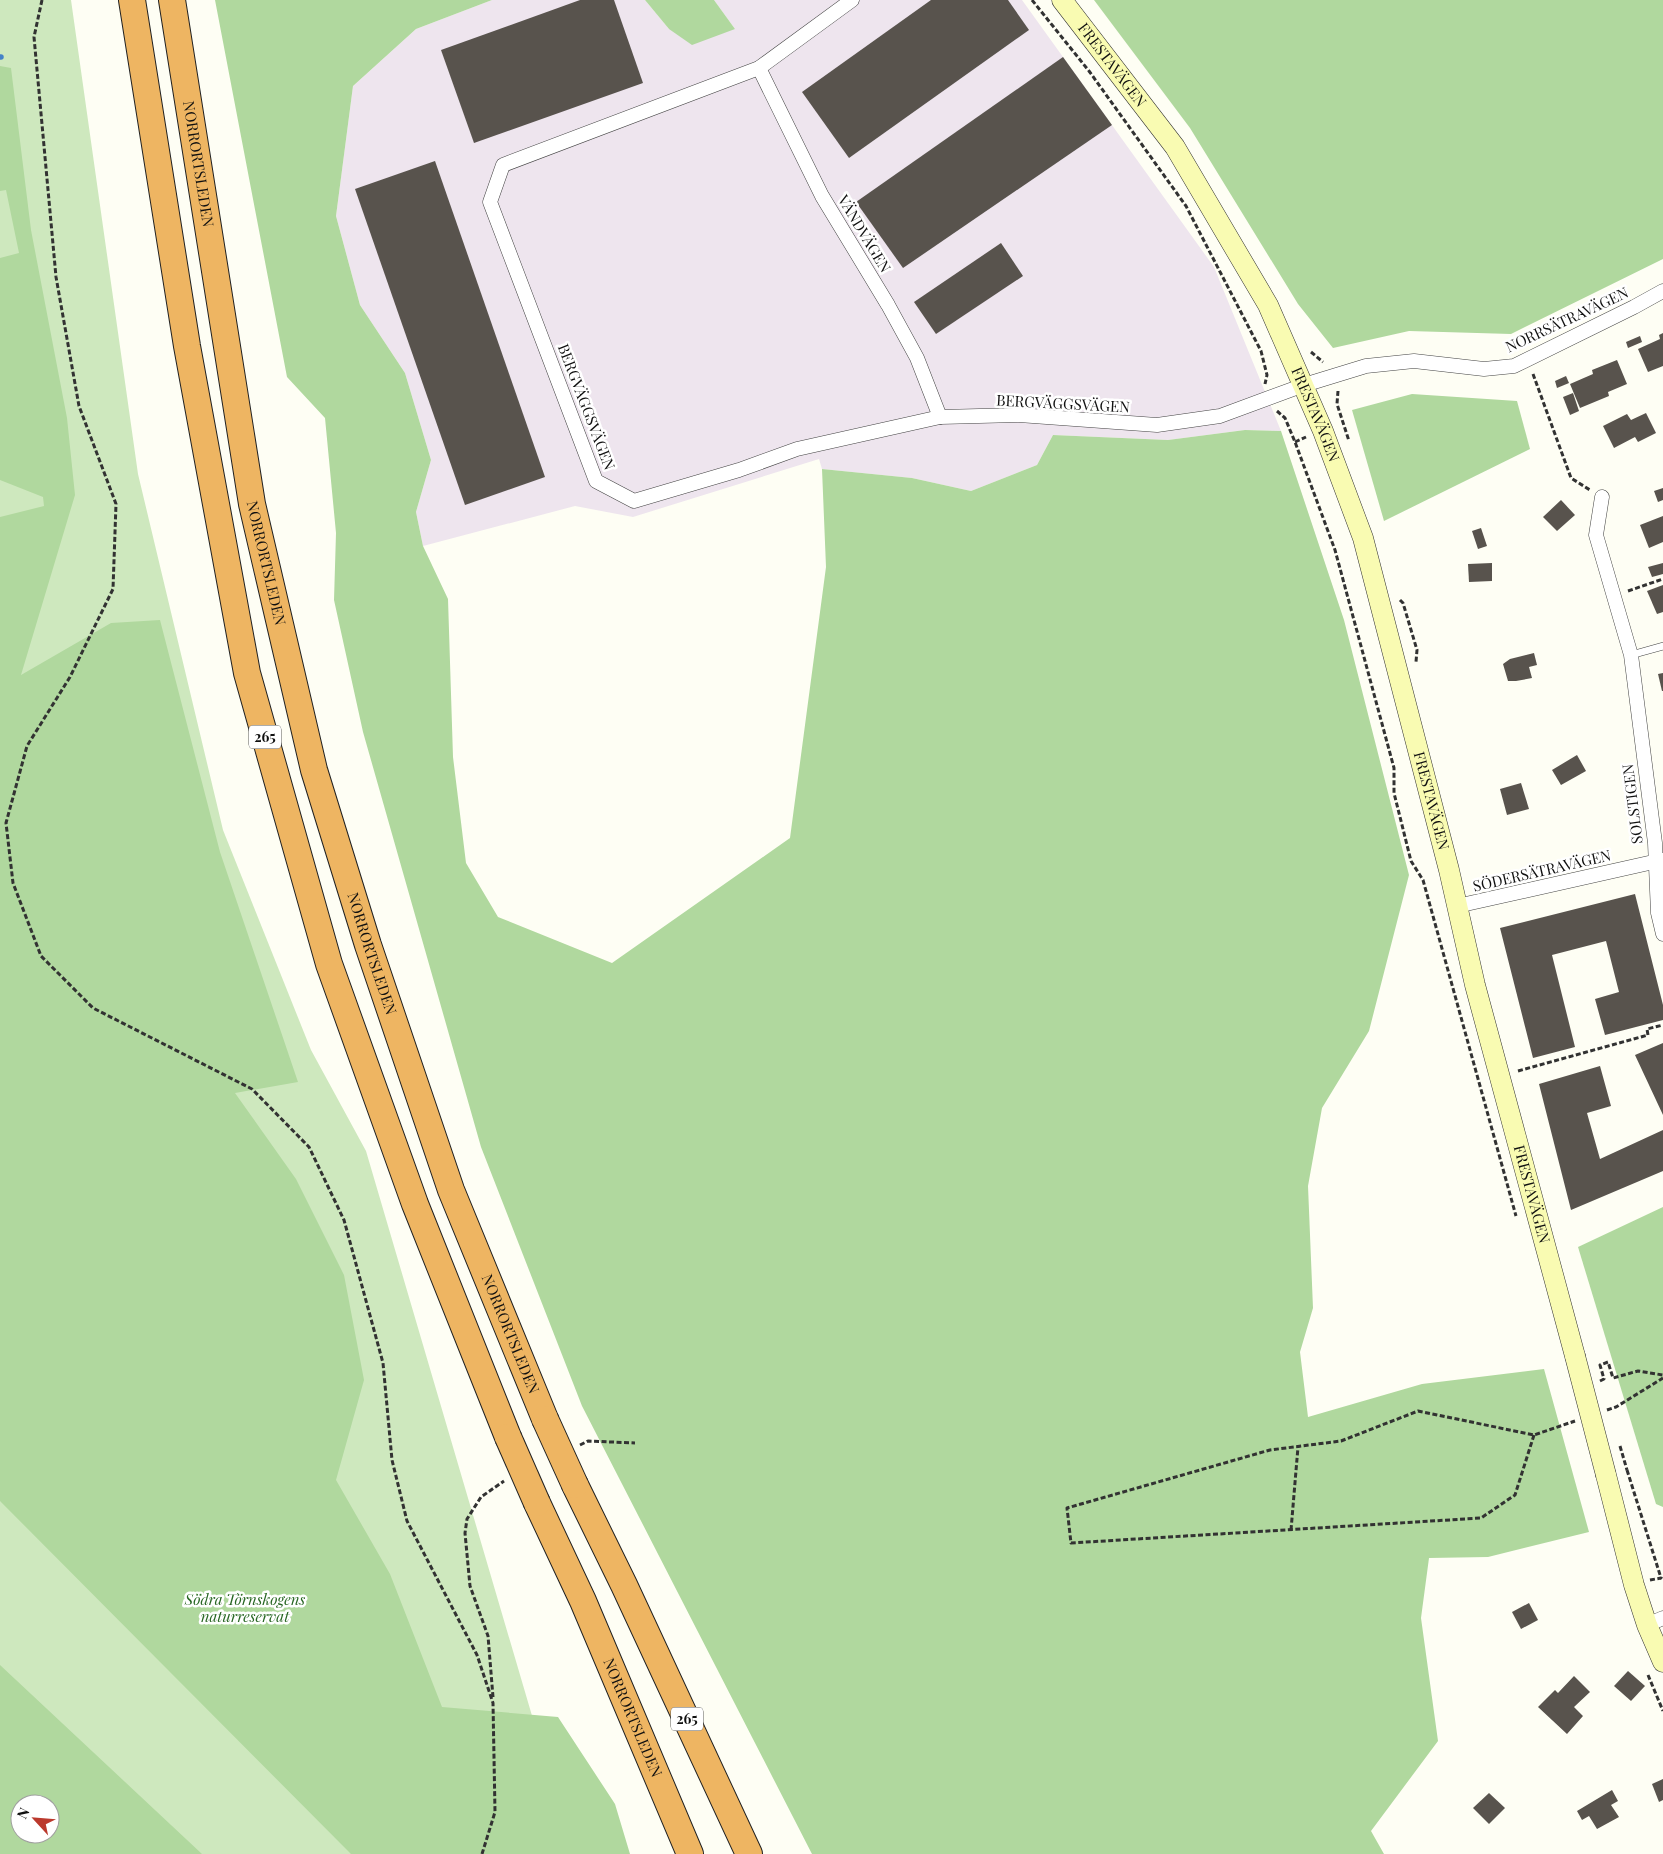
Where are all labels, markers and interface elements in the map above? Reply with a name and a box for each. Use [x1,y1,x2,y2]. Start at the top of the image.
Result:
street label: FRESTAVÄGEN [1074,18,1152,111]
street label: NORRORTSLEDEN [179,99,219,229]
street label: VÄNDVÄGEN [833,190,896,276]
street label: NORRSÄTRAVÄGEN [1502,282,1632,356]
street label: BERGVÄGGSVÄGEN [554,341,620,473]
street label: FRESTAVÄGEN [1287,364,1345,465]
street label: BERGVÄGGSVÄGEN [996,390,1131,417]
street label: NORRORTSLEDEN [243,499,291,628]
road number: 265 [249,726,281,749]
street label: FRESTAVÄGEN [1410,749,1454,852]
street label: SOLSTIGEN [1617,763,1647,845]
street label: SÖDERSÄTRAVÄGEN [1471,844,1613,896]
street label: NORRORTSLEDEN [343,890,402,1018]
street label: FRESTAVÄGEN [1510,1143,1555,1246]
street label: NORRORTSLEDEN [478,1271,545,1397]
park label: Södra Törnskogens naturreservat [184,1589,305,1626]
street label: NORRORTSLEDEN [599,1655,667,1780]
road number: 265 [671,1708,703,1730]
north arrow [10,1794,60,1844]
text: N [12,1804,34,1822]

